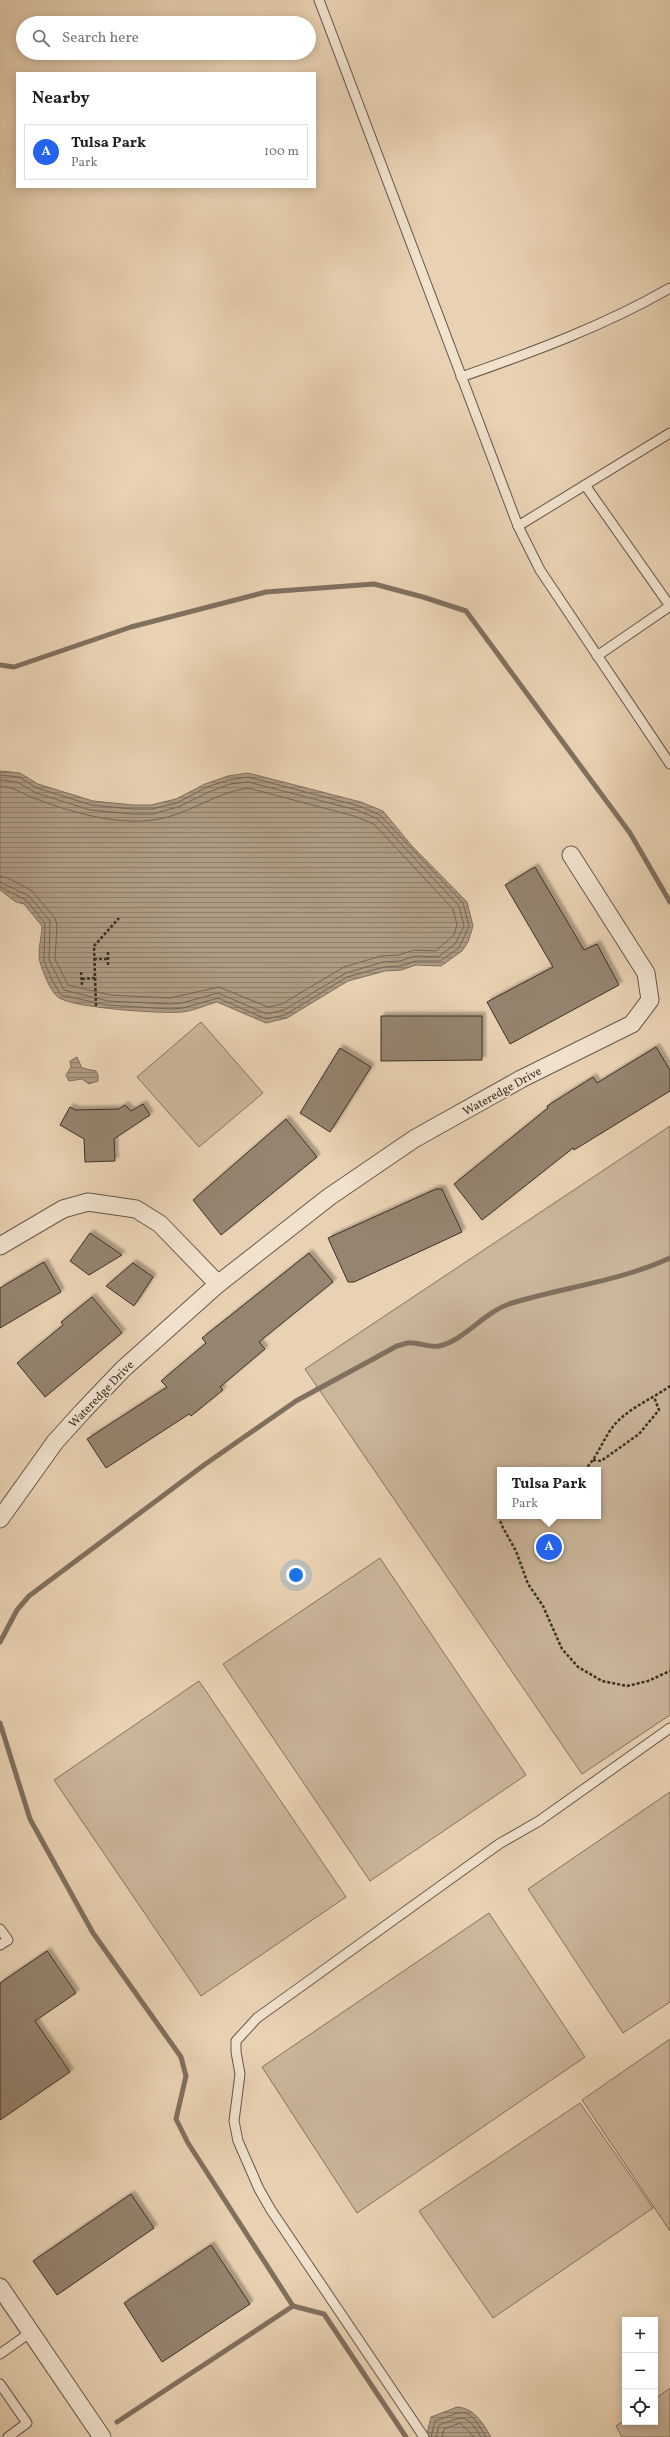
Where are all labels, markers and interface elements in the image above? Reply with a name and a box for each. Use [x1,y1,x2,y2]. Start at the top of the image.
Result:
search box [16,16,316,60]
icon: search [30,27,52,49]
text: Search here [62,28,139,49]
text: Nearby [32,87,90,110]
text: Tulsa Park [71,133,146,154]
text: A [41,143,51,161]
text: 100 m [264,143,299,161]
text: Park [71,154,98,172]
street label: Wateredge Drive [460,1063,545,1120]
street label: Wateredge Drive [65,1357,138,1432]
popup [497,1467,601,1519]
text: Tulsa Park [511,1474,587,1495]
text: Park [511,1495,538,1513]
pin: A [536,1532,562,1562]
your location [286,1565,306,1585]
map controls [622,2317,658,2425]
button: + [622,2317,658,2353]
button: − [622,2353,658,2389]
button: locate [622,2389,658,2425]

